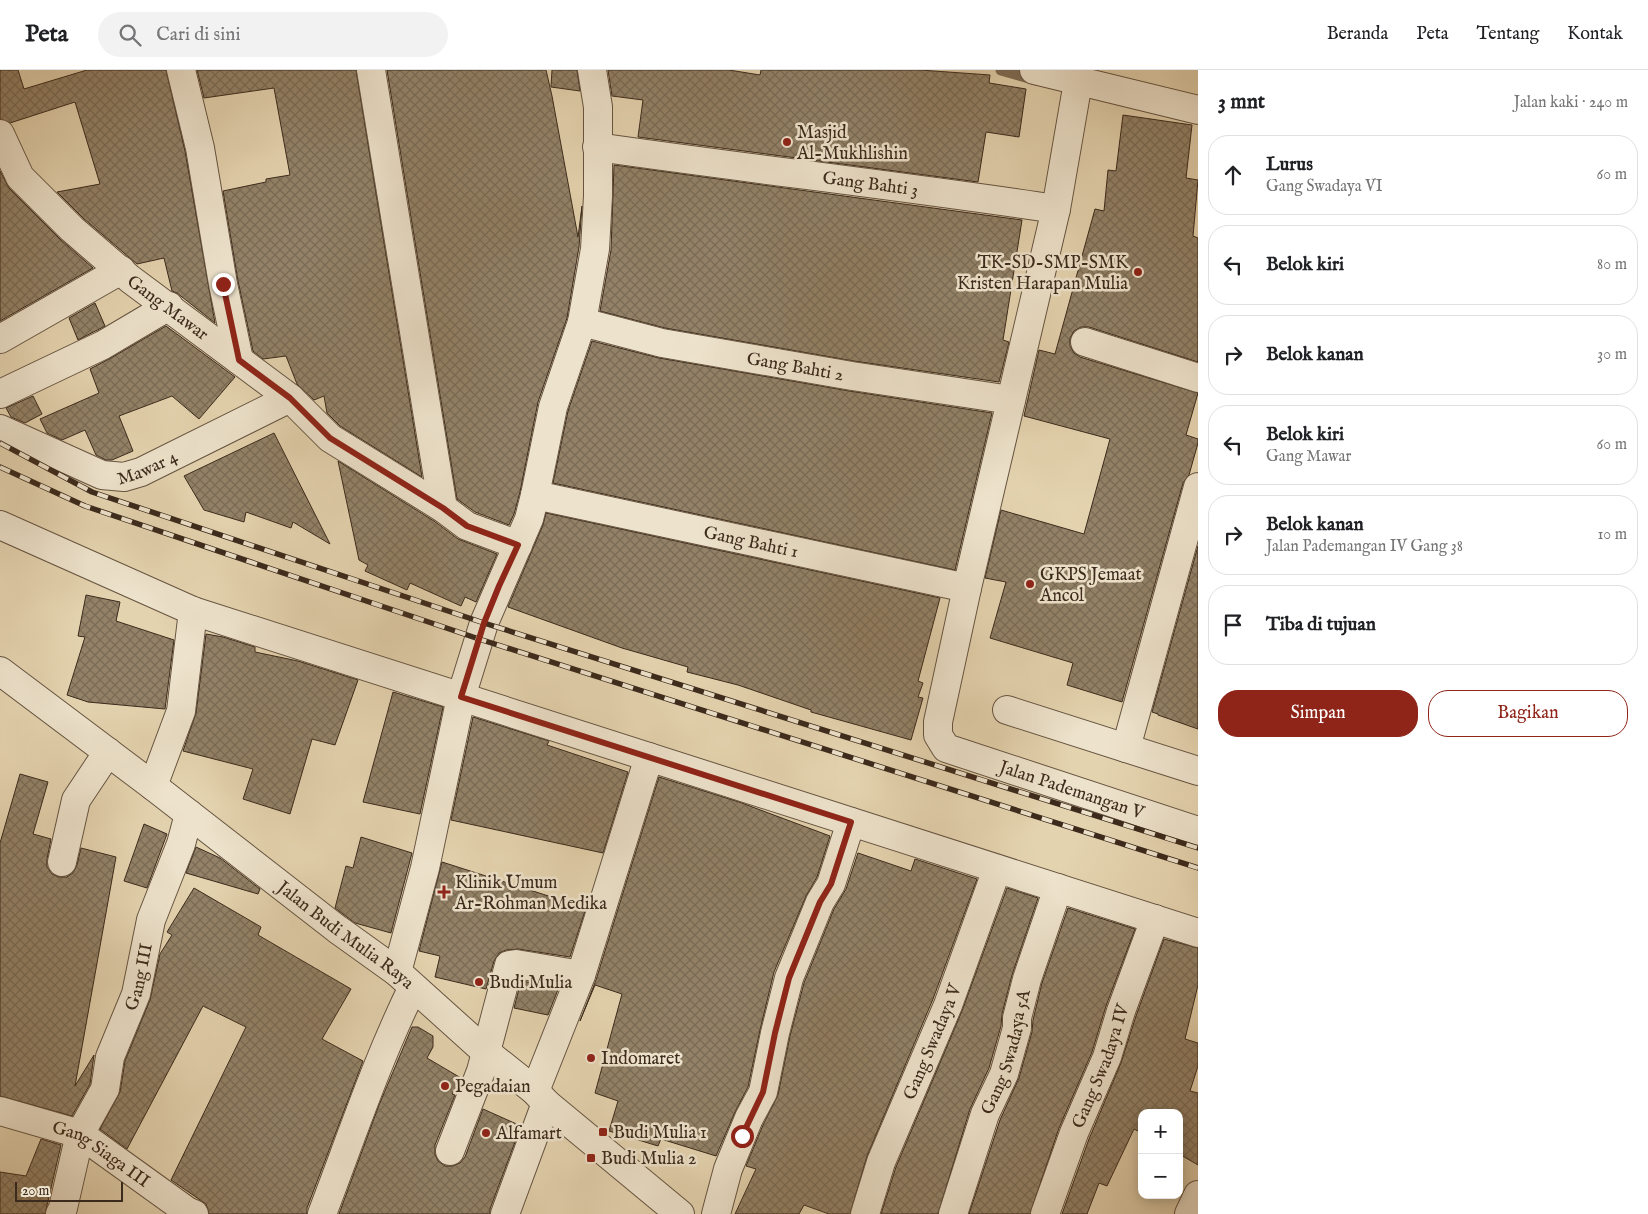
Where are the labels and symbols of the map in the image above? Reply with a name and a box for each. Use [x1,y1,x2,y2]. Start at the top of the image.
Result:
place label: Masjid Al-Mukhlishin [796,122,908,166]
marker: Masjid Al-Mukhlishin [781,136,793,148]
street label: Gang Bahti 3 [821,167,920,203]
place label: TK-SD-SMP-SMK Kristen Harapan Mulia [957,252,1129,296]
marker: TK-SD-SMP-SMK Kristen Harapan Mulia [1132,266,1144,278]
street label: Gang Mawar [122,271,213,347]
route end [212,273,235,296]
street label: Gang Bahti 2 [745,348,845,387]
street label: Mawar 4 [115,446,182,491]
street label: Gang Bahti 1 [701,522,800,564]
place label: GKPS Jemaat Ancol [1039,564,1142,608]
marker: GKPS Jemaat Ancol [1024,578,1036,590]
street label: Jalan Pademangan V [994,756,1148,826]
place label: Klinik Umum Ar-Rohman Medika [454,872,607,916]
street label: Jalan Budi Mulia Raya [270,875,418,995]
marker: Klinik Umum Ar-Rohman Medika [437,885,451,899]
street label: Gang III [120,941,159,1015]
place label: Budi Mulia [489,972,572,995]
marker: Budi Mulia [473,976,485,988]
street label: Gang Swadaya V [899,980,968,1104]
street label: Gang Swadaya 5A [976,987,1037,1119]
street label: Gang Swadaya IV [1067,1000,1136,1132]
place label: Indomaret [601,1048,680,1071]
marker: Indomaret [585,1052,597,1064]
place label: Pegadaian [455,1076,531,1099]
marker: Pegadaian [439,1080,451,1092]
street label: Gang Siaga III [49,1117,154,1194]
place label: Budi Mulia 1 [613,1122,707,1145]
place label: Alfamart [495,1123,562,1146]
route start [731,1125,754,1148]
marker: Budi Mulia 1 [597,1126,609,1138]
marker: Alfamart [480,1127,492,1139]
place label: Budi Mulia 2 [601,1148,697,1171]
marker: Budi Mulia 2 [585,1152,597,1164]
scale bar [15,1179,122,1202]

